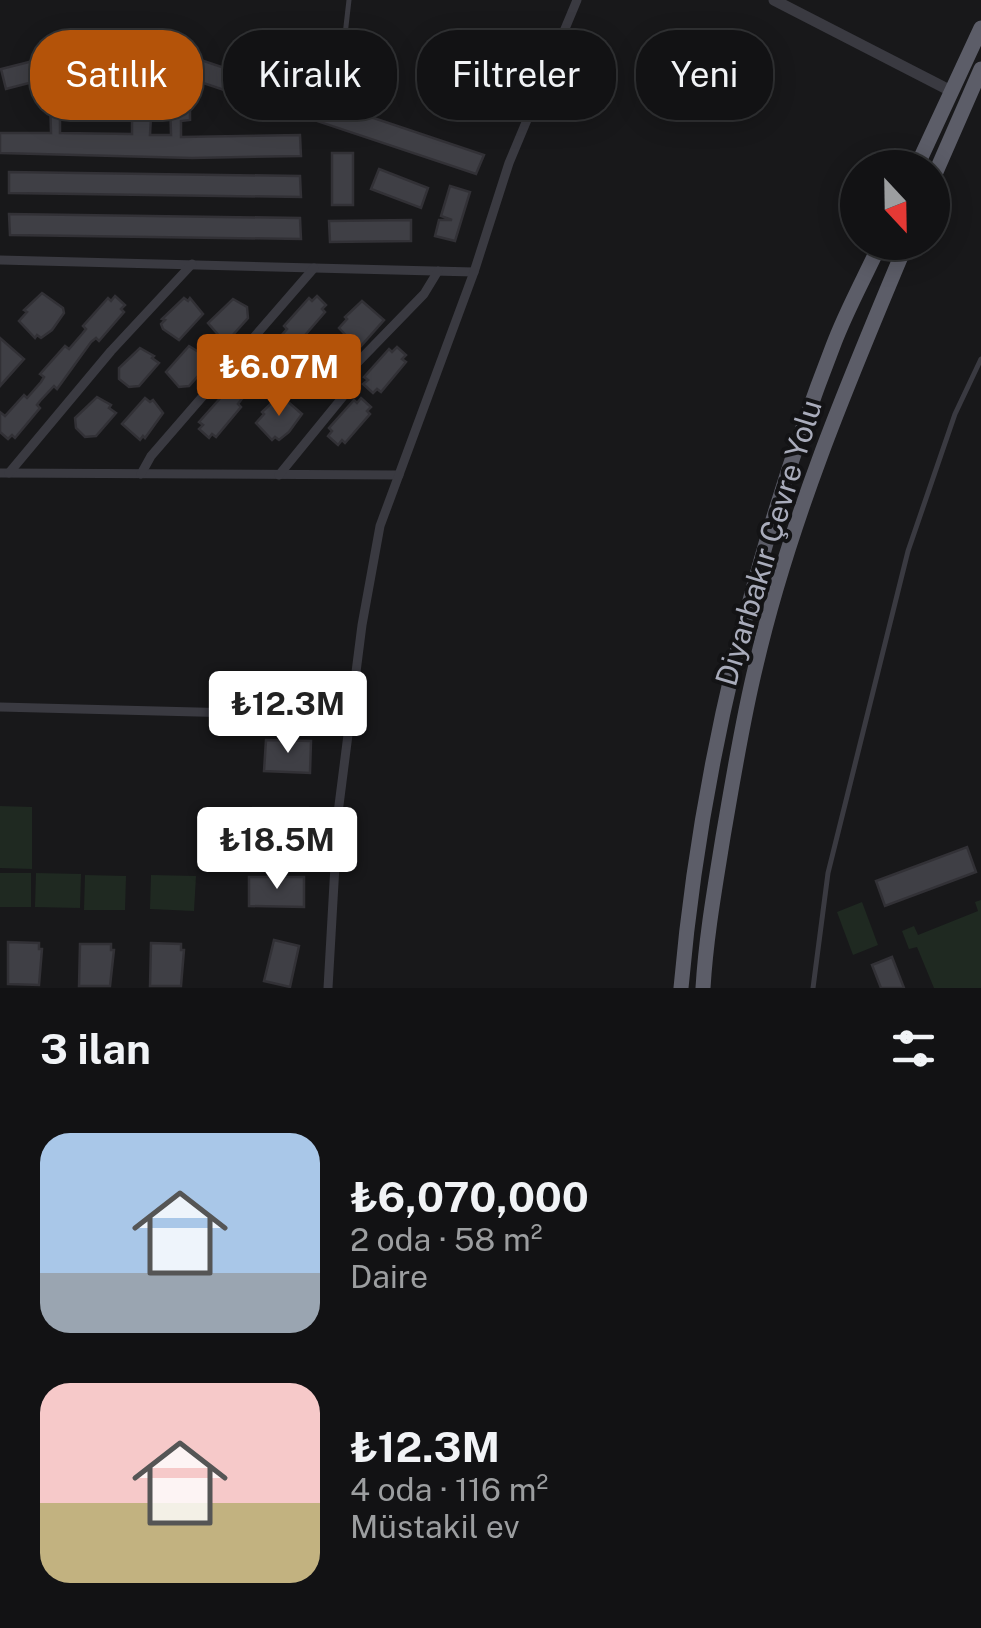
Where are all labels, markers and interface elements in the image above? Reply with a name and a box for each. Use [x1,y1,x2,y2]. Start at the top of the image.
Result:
chip: Satılık [30,30,203,120]
chip: Kiralık [223,30,397,120]
chip: Filtreler [417,30,616,120]
chip: Yeni [636,30,773,120]
north arrow [840,150,950,260]
map controls [840,150,950,260]
pin: ₺6.07M [198,334,360,419]
text: ₺6.07M [219,348,339,385]
street label: Diyarbakır Çevre Yolu [707,395,829,690]
pin: ₺12.3M [207,671,369,756]
text: ₺12.3M [231,685,345,722]
pin: ₺18.5M [196,807,358,892]
text: ₺18.5M [219,821,335,858]
icon: filters [886,1021,941,1076]
text: 3 ilan [40,1024,151,1073]
text: ₺6,070,000 [350,1172,589,1221]
icon: home [120,1173,240,1293]
text: 2 oda · 58 m² [350,1221,542,1258]
text: Daire [350,1258,428,1295]
text: ₺12.3M [350,1422,500,1471]
icon: home [120,1423,240,1543]
text: 4 oda · 116 m² [350,1471,548,1508]
text: Müstakil ev [350,1508,520,1545]

